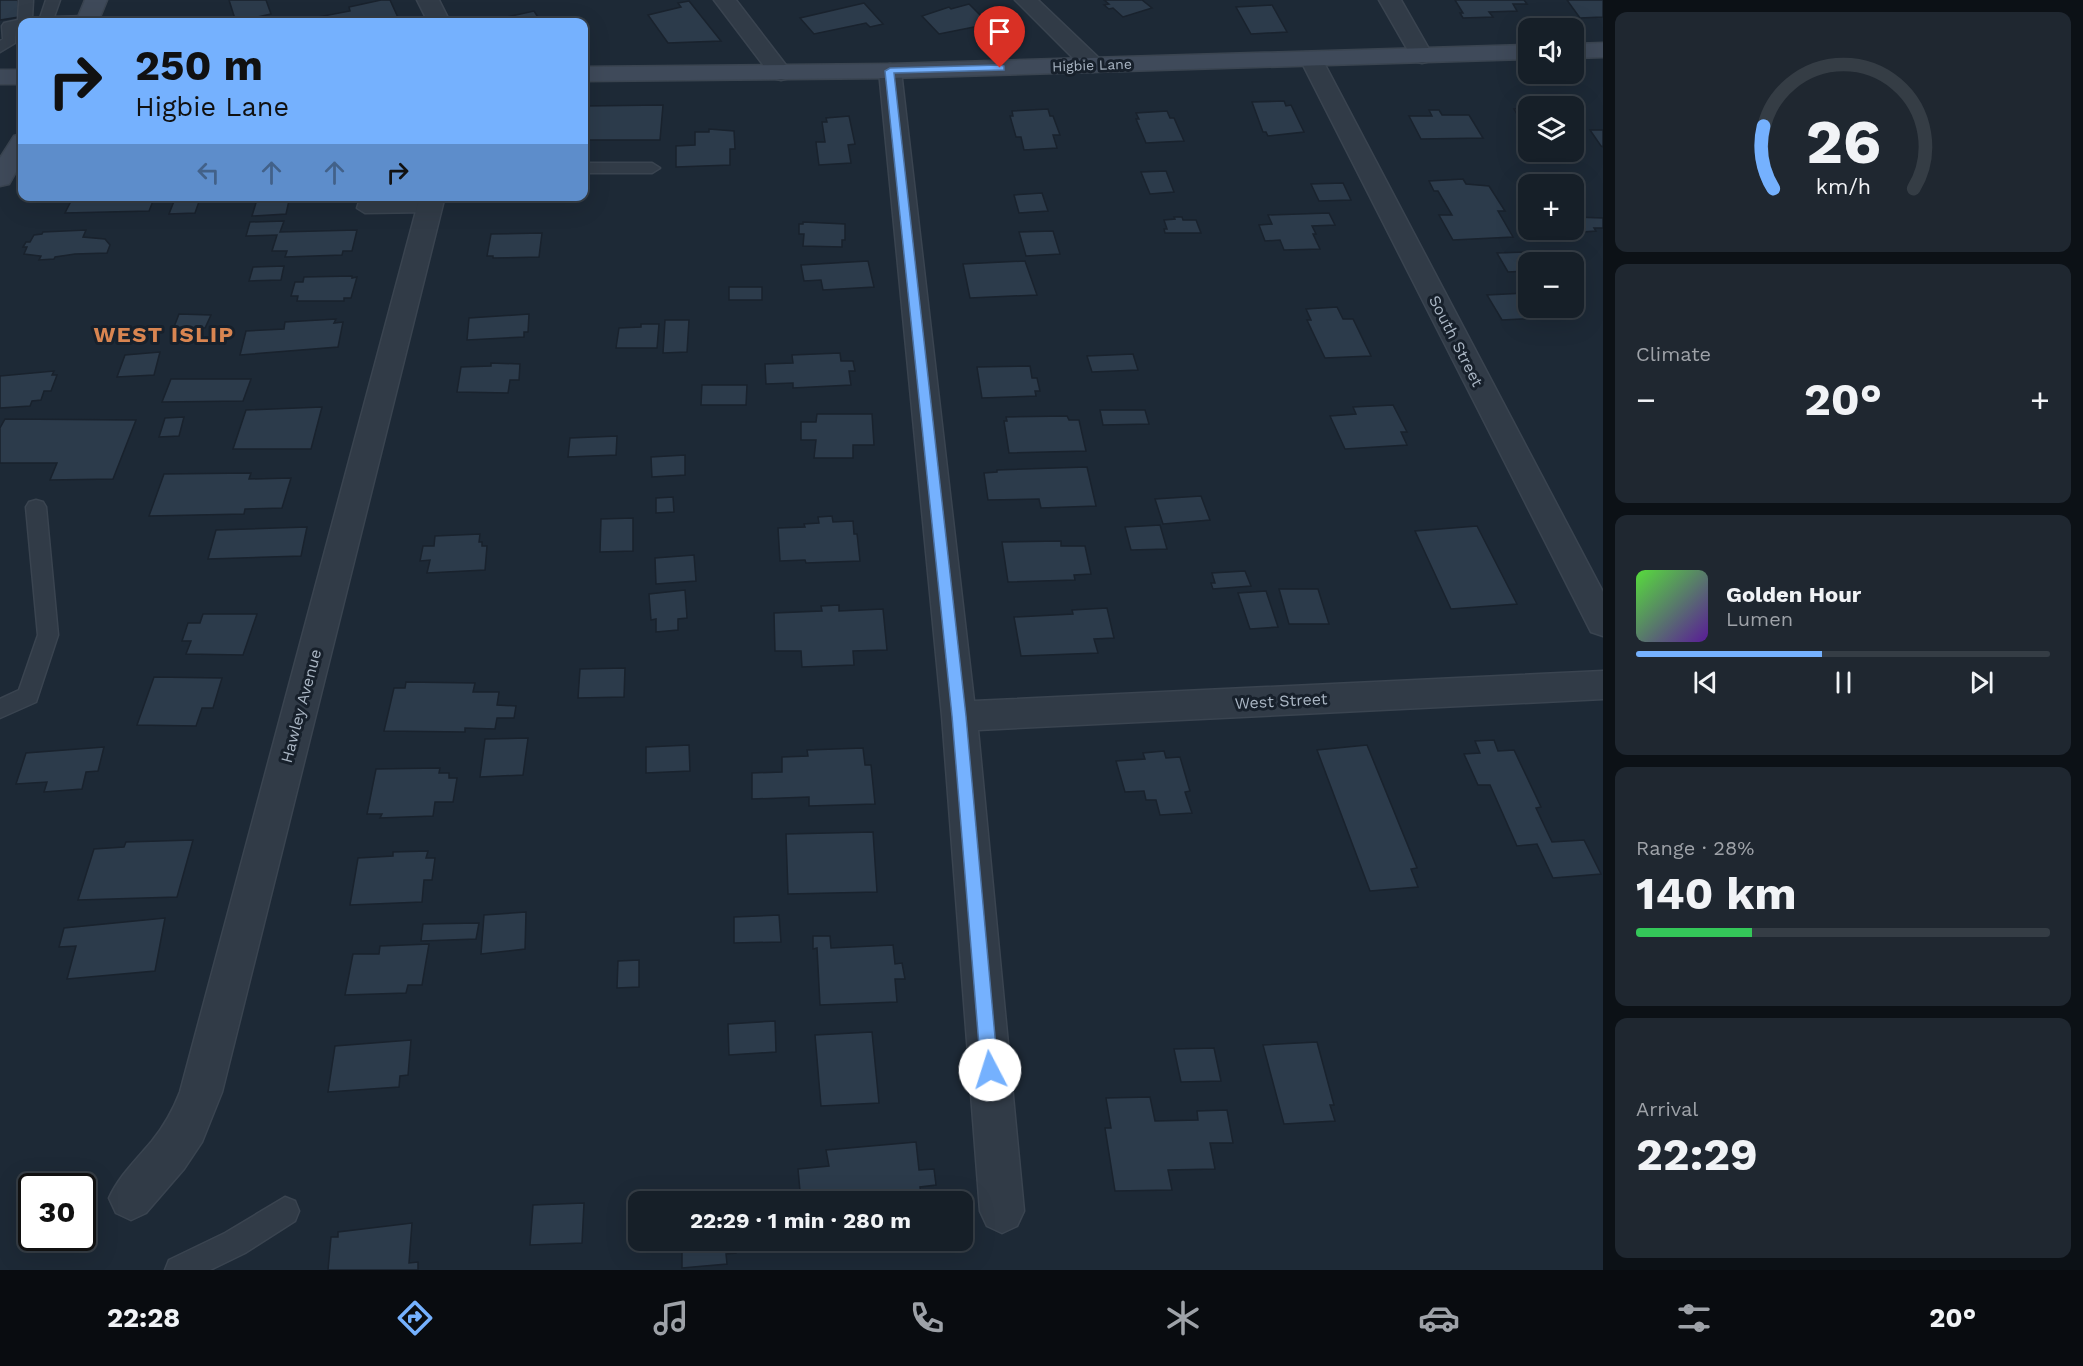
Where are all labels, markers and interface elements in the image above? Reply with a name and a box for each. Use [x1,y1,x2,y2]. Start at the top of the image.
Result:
pin [974,6,1025,68]
icon: arrive [983,15,1016,48]
map controls [1518,18,1584,318]
button: sound [1518,18,1584,84]
text: 250 m [135,41,263,90]
icon: right [36,42,114,120]
street label: Higbie Lane [1052,56,1132,74]
text: Higbie Lane [135,91,289,123]
button: layers [1518,96,1584,162]
text: 26 [1805,105,1881,178]
icon: left [192,156,225,189]
icon: ahead [255,156,288,189]
icon: ahead [318,156,351,189]
icon: right [381,156,414,189]
button: + [1518,174,1584,240]
text: km/h [1815,174,1871,199]
button: − [1518,252,1584,318]
street label: South Street [1425,292,1487,390]
district label: WEST ISLIP [93,322,235,347]
text: Climate [1636,342,1711,366]
text: 20° [1804,373,1882,426]
text: − [1636,380,1656,419]
text: + [2030,380,2050,419]
text: Golden Hour [1726,582,1861,607]
text: Lumen [1726,607,1793,631]
street label: Hawley Avenue [277,647,325,765]
icon: previous [1689,666,1722,699]
icon: pause [1827,666,1860,699]
icon: next [1965,666,1998,699]
street label: West Street [1234,689,1328,713]
text: Range · 28% [1636,836,1754,860]
text: 140 km [1636,867,1797,920]
position arrow [958,1038,1022,1102]
text: Arrival [1636,1097,1698,1121]
text: 22:29 [1636,1128,1758,1181]
speed limit sign: 30 [18,1173,96,1251]
text: 22:29 · 1 min · 280 m [690,1208,911,1233]
icon: directions [394,1297,436,1339]
icon: music [650,1297,692,1339]
icon: phone [906,1297,948,1339]
icon: climate [1162,1297,1204,1339]
icon: car [1418,1297,1460,1339]
icon: filters [1673,1297,1715,1339]
text: 22:28 [107,1302,180,1334]
text: 20° [1929,1302,1976,1334]

